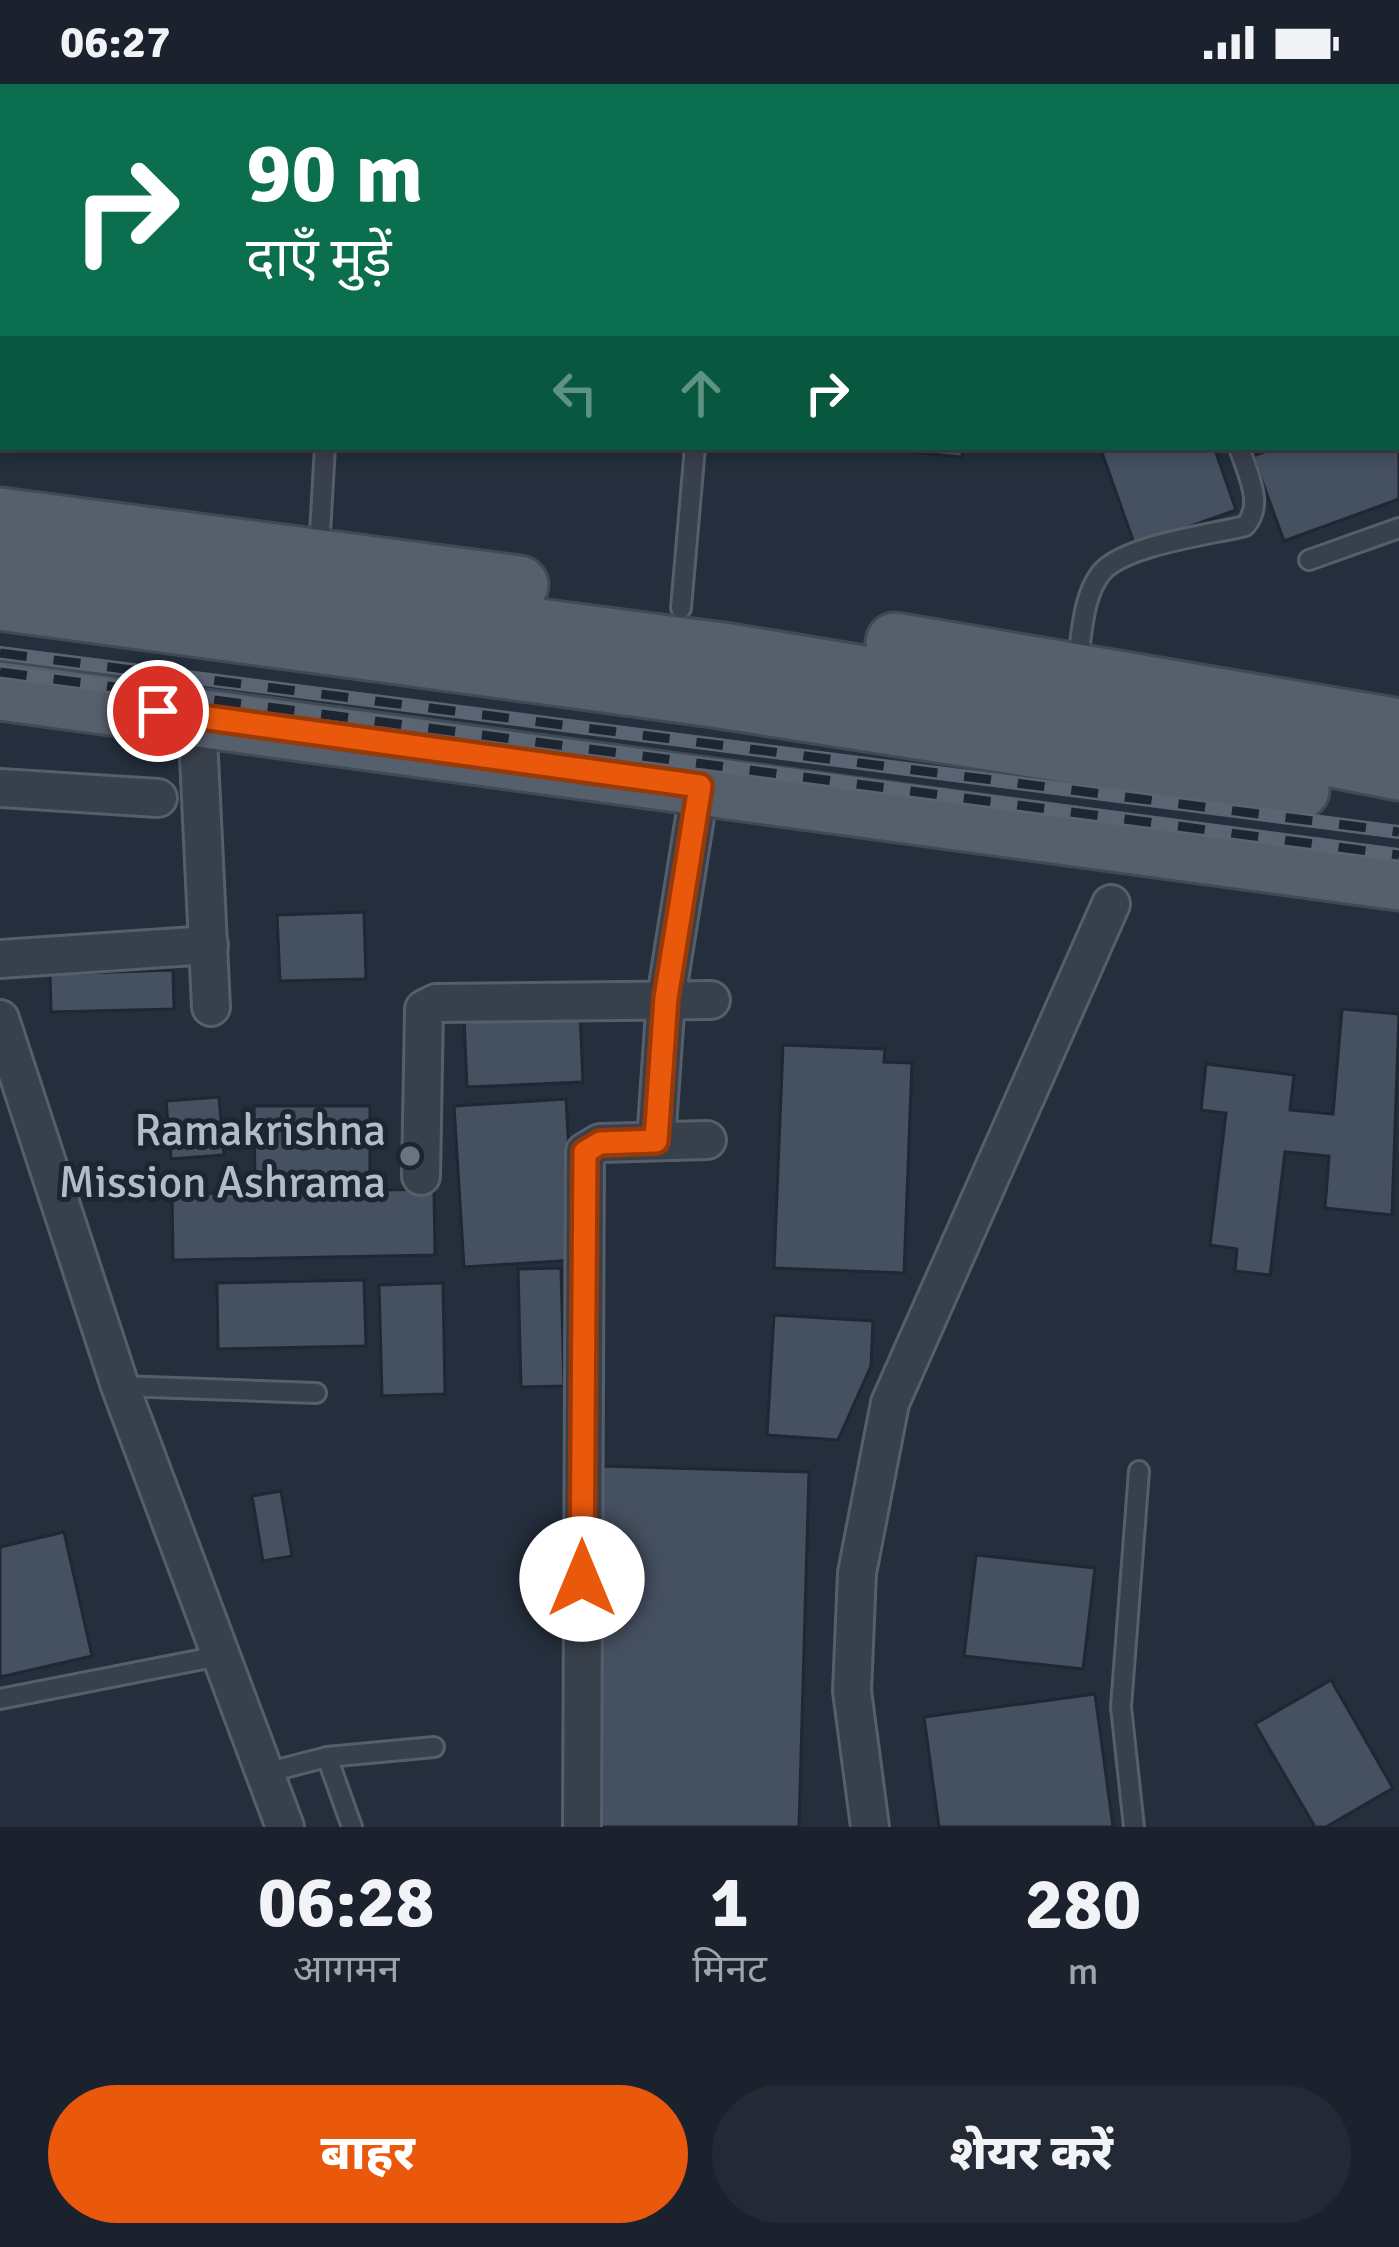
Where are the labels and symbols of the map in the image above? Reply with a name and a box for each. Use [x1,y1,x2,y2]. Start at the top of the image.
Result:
pin [107,660,209,762]
place label: Ramakrishna Mission Ashrama [59,1103,386,1210]
marker: Ramakrishna Mission Ashrama [397,1143,423,1169]
position arrow [519,1516,645,1642]

